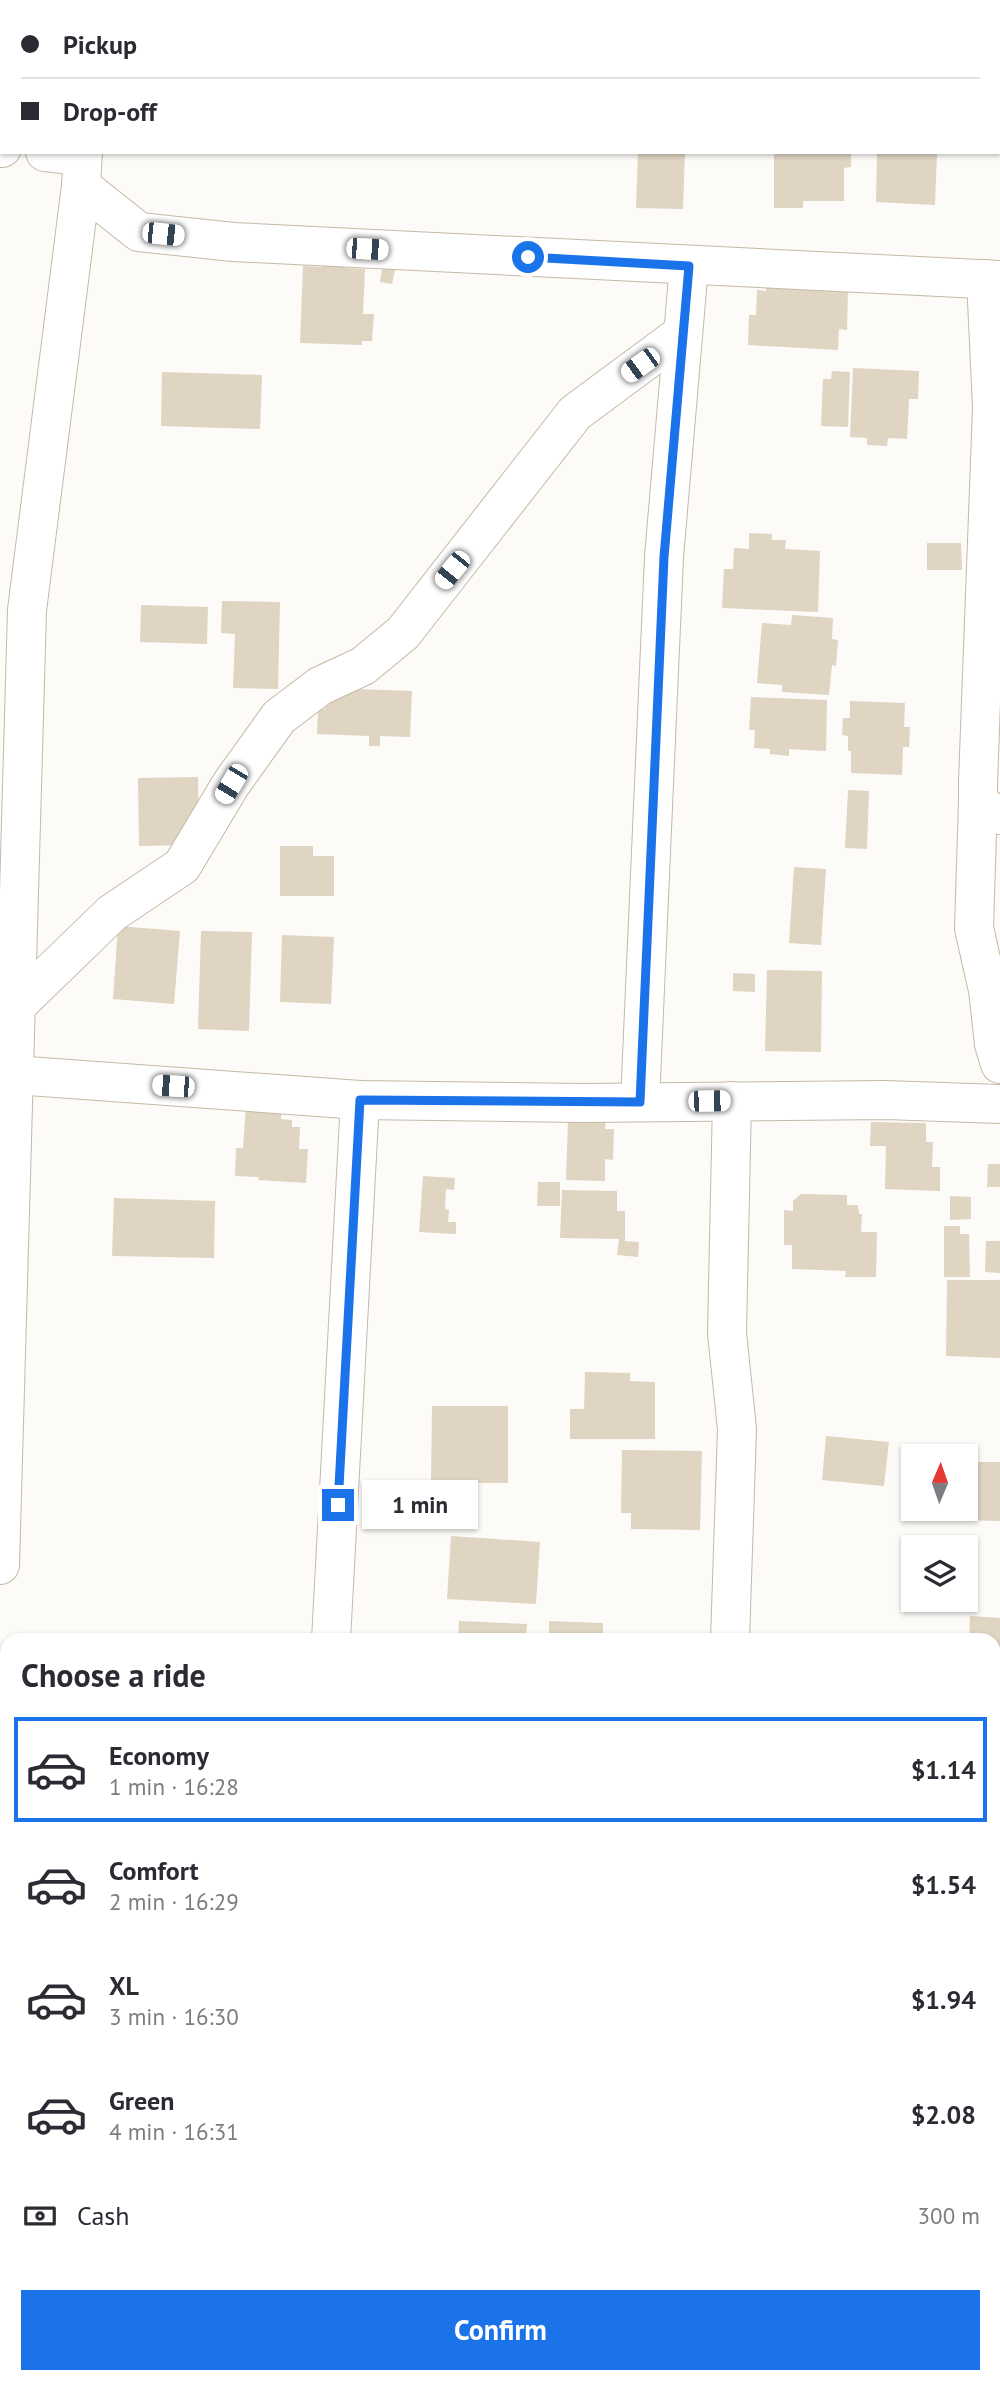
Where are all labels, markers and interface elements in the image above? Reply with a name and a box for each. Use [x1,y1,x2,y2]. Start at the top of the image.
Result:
text: Pickup [63,28,137,61]
text: Drop-off [63,95,157,128]
car [142,221,185,247]
car [346,237,389,261]
route start [512,241,544,273]
car [617,344,664,386]
car [431,547,474,593]
car [212,761,251,807]
car [152,1074,195,1098]
car [688,1090,731,1112]
north arrow [901,1444,978,1521]
map controls [901,1444,978,1612]
callout: 1 min [362,1480,478,1530]
route end [322,1489,354,1521]
text: 1 min [392,1490,448,1519]
button: layers [901,1535,978,1612]
text: Choose a ride [21,1654,206,1696]
icon: car [25,1738,88,1801]
text: Economy [109,1739,209,1772]
text: $1.14 [911,1753,976,1786]
text: 1 min · 16:28 [109,1772,239,1801]
icon: car [25,1853,88,1916]
text: Comfort [109,1854,199,1887]
text: $1.54 [911,1868,976,1901]
text: 2 min · 16:29 [109,1887,239,1916]
icon: car [25,1968,88,2031]
text: XL [109,1969,139,2002]
text: $1.94 [911,1983,976,2016]
text: 3 min · 16:30 [109,2002,239,2031]
icon: car [25,2083,88,2146]
text: Green [109,2084,174,2117]
text: $2.08 [911,2098,976,2131]
text: 4 min · 16:31 [109,2117,239,2146]
icon: cash [21,2197,59,2235]
text: Cash [77,2199,129,2232]
text: 300 m [918,2201,980,2230]
button: Confirm [21,2290,980,2370]

